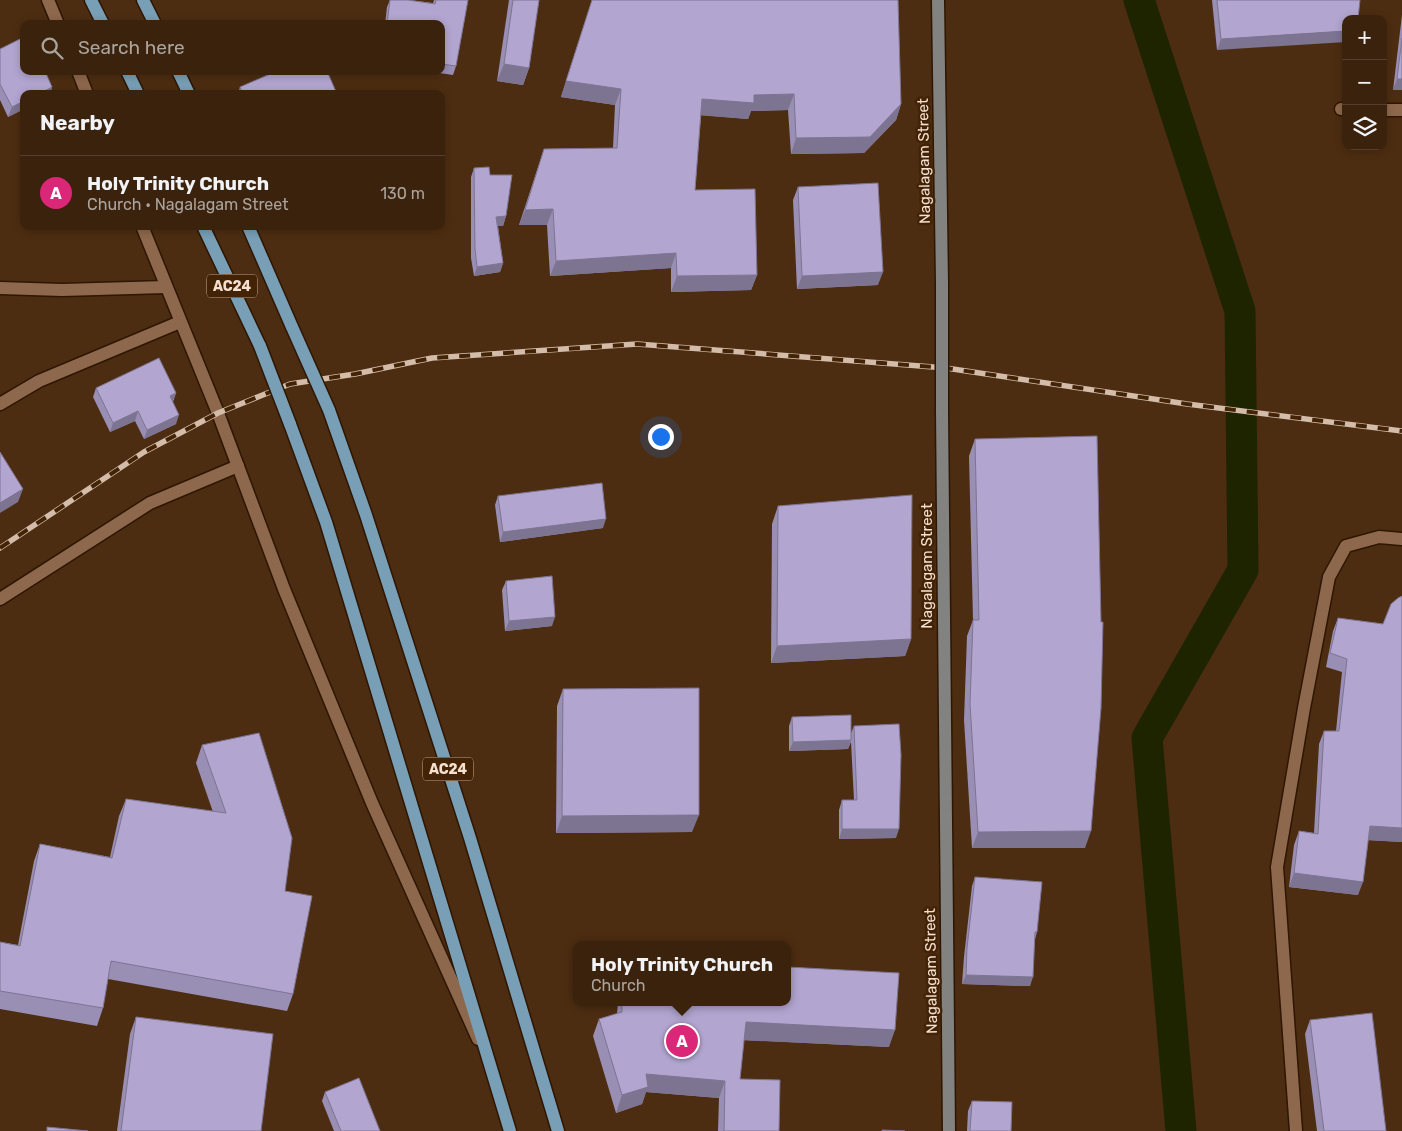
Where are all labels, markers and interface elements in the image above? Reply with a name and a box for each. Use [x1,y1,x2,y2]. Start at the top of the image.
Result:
map controls [1342,15,1387,150]
button: + [1342,15,1387,60]
search box [20,20,445,75]
icon: search [38,34,66,62]
text: Search here [78,36,185,59]
button: − [1342,60,1387,105]
street label: Nagalagam Street [914,98,934,224]
button: layers [1342,105,1387,150]
text: Nearby [40,110,115,135]
text: Holy Trinity Church [87,172,269,195]
text: A [50,184,62,203]
text: 130 m [380,184,425,203]
text: Church · Nagalagam Street [87,195,289,214]
road number: AC24 [207,274,257,298]
your location [648,424,674,450]
street label: Nagalagam Street [918,503,936,629]
road number: AC24 [423,758,473,781]
street label: Nagalagam Street [921,908,941,1034]
popup [573,941,791,1006]
text: Holy Trinity Church [591,953,773,976]
text: Church [591,976,645,995]
pin: A [666,1022,698,1060]

